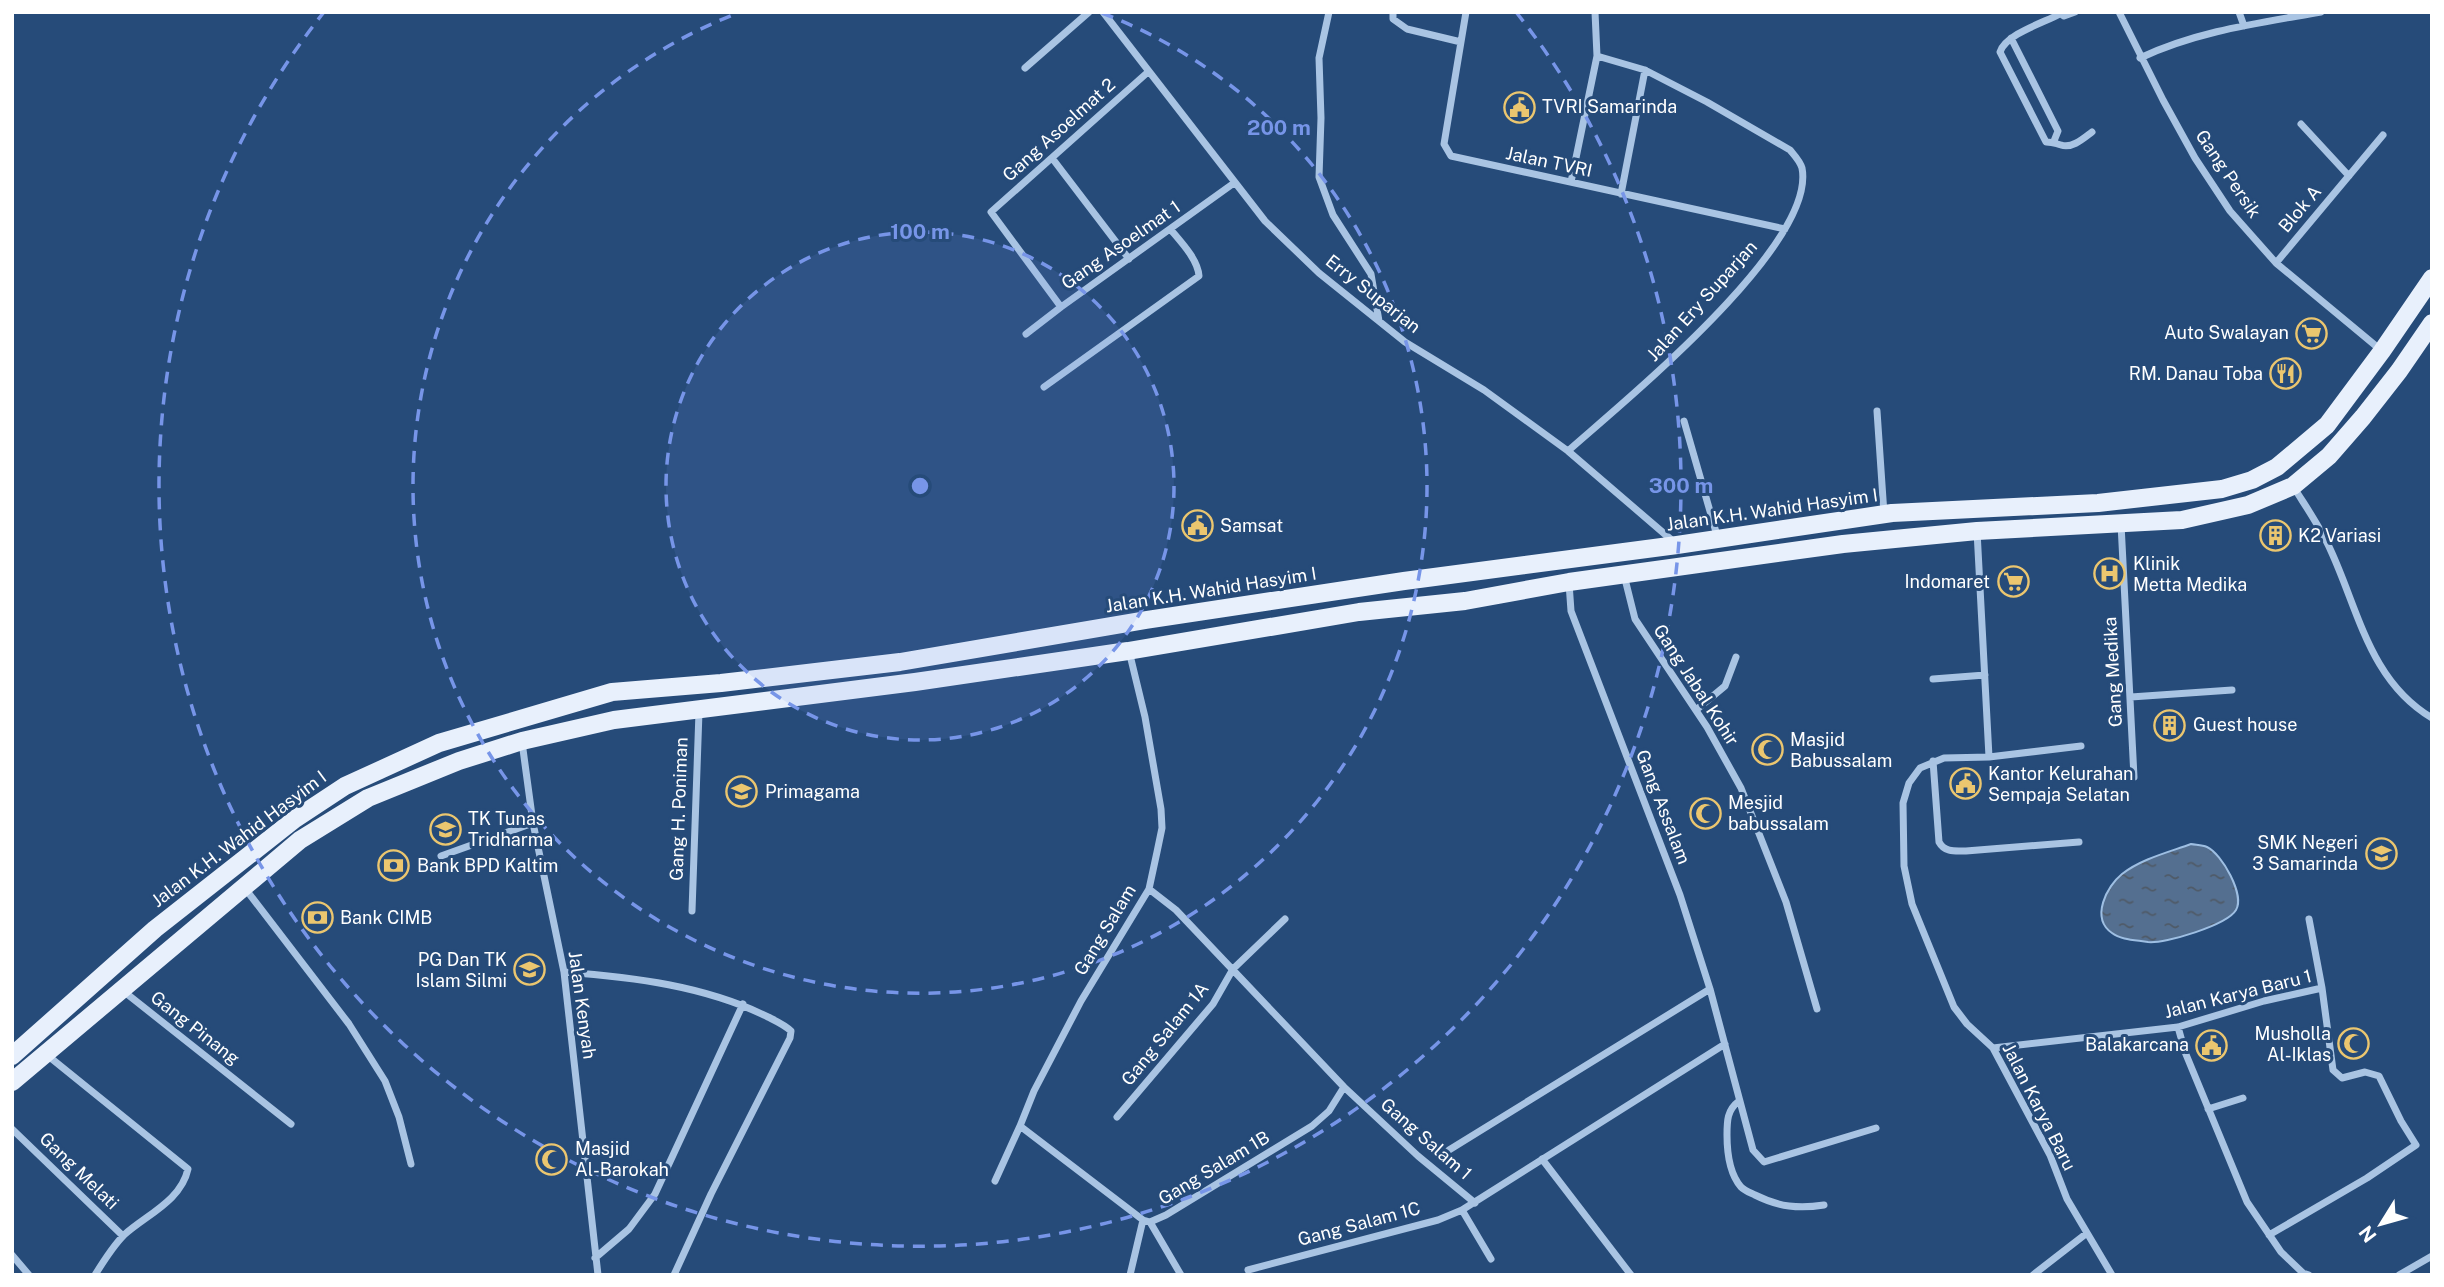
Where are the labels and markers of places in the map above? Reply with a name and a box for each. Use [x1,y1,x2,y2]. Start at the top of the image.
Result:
public building icon: TVRI Samarinda [1502,90,1536,124]
place label: TVRI Samarinda [1542,96,1677,117]
supermarket icon: Auto Swalayan [2295,316,2329,350]
place label: Auto Swalayan [2164,322,2289,343]
restaurant icon: RM. Danau Toba [2269,357,2303,391]
place label: RM. Danau Toba [2129,363,2263,384]
centre of rings [908,474,932,498]
public building icon: Samsat [1180,509,1214,543]
place label: Samsat [1220,515,1283,536]
building icon: K2 Variasi [2258,519,2292,553]
place label: K2 Variasi [2298,525,2381,546]
place label: Klinik Metta Medika [2133,553,2247,595]
hospital icon: Klinik Metta Medika [2093,557,2127,591]
supermarket icon: Indomaret [1996,565,2030,599]
place label: Indomaret [1904,571,1990,592]
building icon: Guest house [2153,708,2187,742]
place label: Guest house [2193,714,2297,735]
place label: Masjid Babussalam [1790,729,1892,771]
mosque icon: Masjid Babussalam [1750,733,1784,767]
place label: Kantor Kelurahan Sempaja Selatan [1988,763,2133,805]
public building icon: Kantor Kelurahan Sempaja Selatan [1948,767,1982,801]
school or university icon: Primagama [725,775,759,809]
place label: Primagama [765,781,860,802]
place label: Mesjid babussalam [1728,792,1829,834]
mosque icon: Mesjid babussalam [1688,796,1722,830]
place label: TK Tunas Tridharma [468,808,553,850]
school or university icon: TK Tunas Tridharma [428,812,462,846]
place label: SMK Negeri 3 Samarinda [2252,832,2358,874]
school or university icon: SMK Negeri 3 Samarinda [2364,836,2398,870]
bank icon: Bank BPD Kaltim [377,849,411,883]
place label: Bank BPD Kaltim [417,855,558,876]
bank icon: Bank CIMB [300,901,334,935]
place label: Bank CIMB [340,907,432,928]
place label: PG Dan TK Islam Silmi [416,949,507,991]
school or university icon: PG Dan TK Islam Silmi [513,953,547,987]
place label: Musholla Al-Iklas [2254,1023,2331,1065]
mosque icon: Musholla Al-Iklas [2337,1027,2371,1061]
public building icon: Balakarcana [2195,1028,2229,1062]
place label: Balakarcana [2085,1034,2189,1055]
place label: Masjid Al-Barokah [575,1138,669,1180]
mosque icon: Masjid Al-Barokah [535,1142,569,1176]

